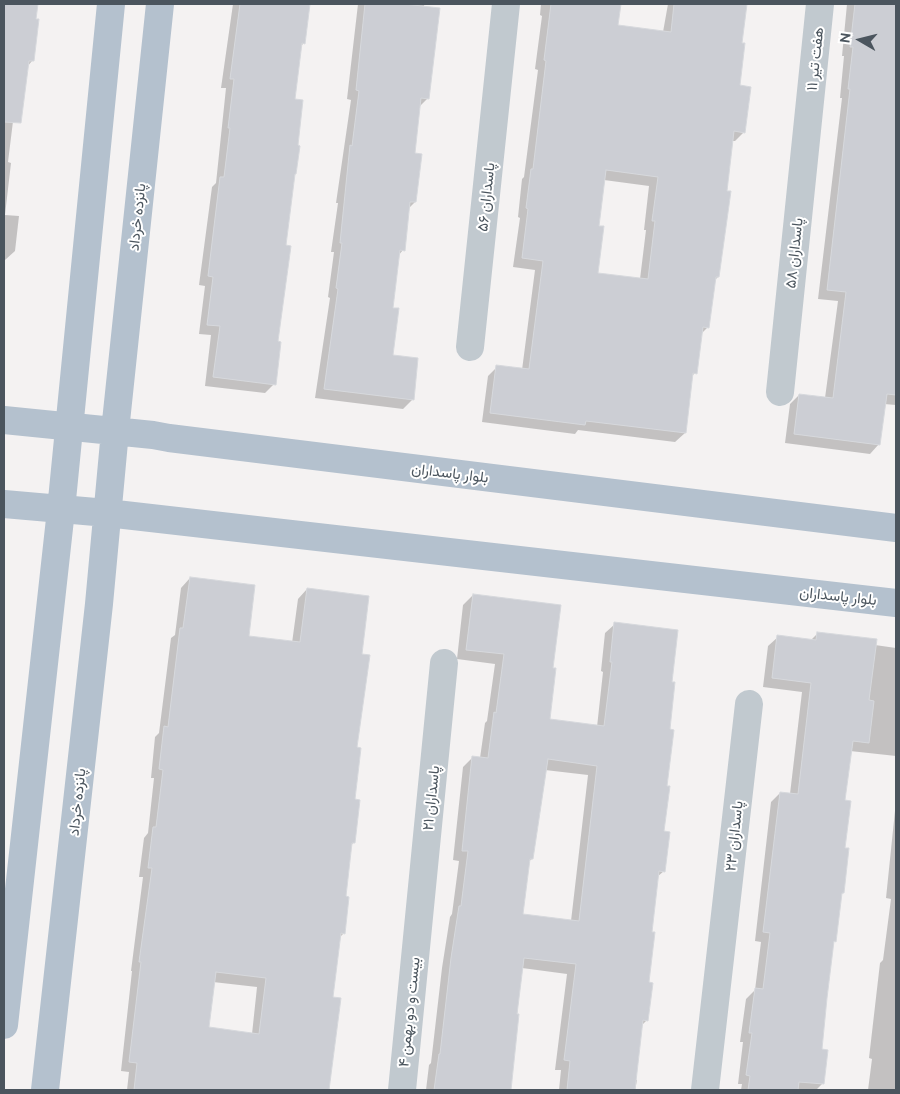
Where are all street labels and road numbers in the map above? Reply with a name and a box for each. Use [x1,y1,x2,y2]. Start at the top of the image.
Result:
street label: هفت تیر ۱۱ [803,26,827,92]
street label: پاسداران ۵۶ [473,162,499,232]
street label: پانزده خرداد [125,182,149,252]
street label: پاسداران ۵۸ [781,217,807,289]
street label: بلوار پاسداران [410,459,490,487]
street label: بلوار پاسداران [799,583,877,609]
street label: پاسداران ۲۱ [419,765,443,831]
street label: پانزده خرداد [65,767,89,837]
street label: پاسداران ۲۳ [721,800,747,872]
street label: بیست و دو بهمن ۴ [394,956,424,1068]

